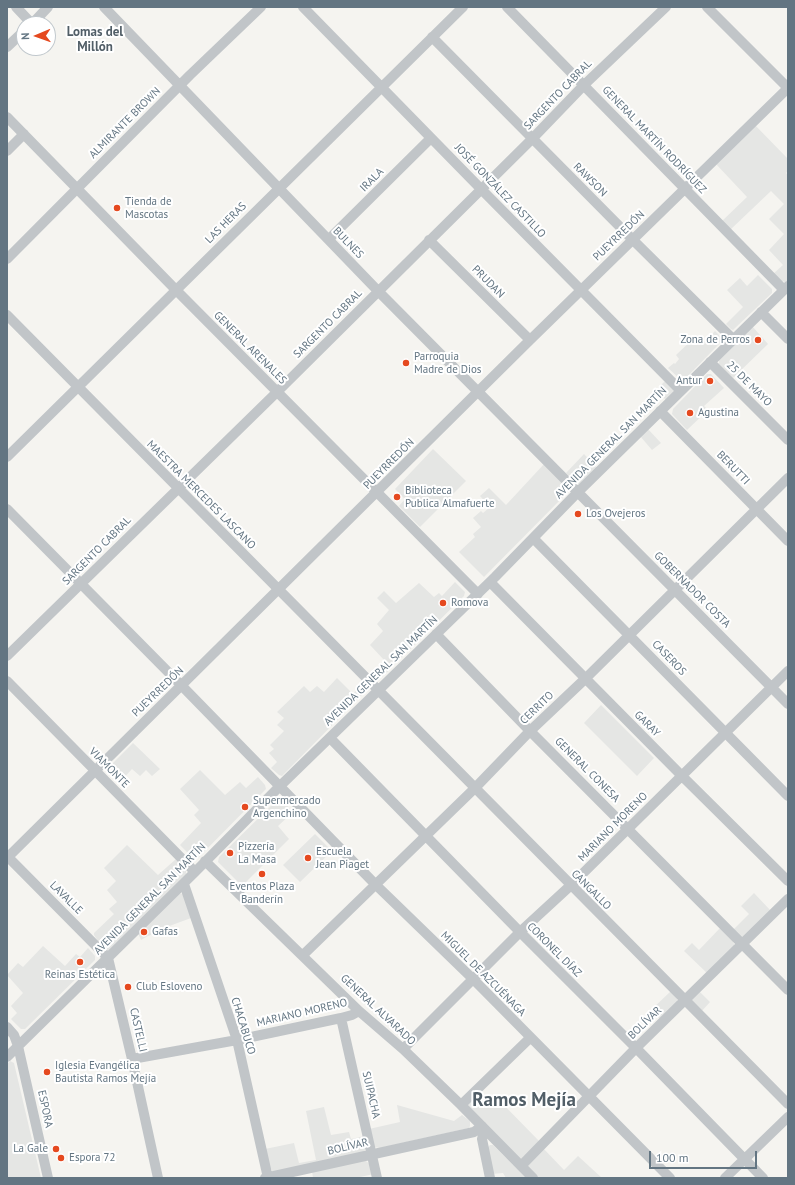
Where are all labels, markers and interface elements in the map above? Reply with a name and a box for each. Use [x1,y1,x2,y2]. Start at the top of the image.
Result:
north arrow [16,16,56,56]
district label: Lomas del Millón [67,24,123,55]
text: N [18,33,32,40]
street label: SARGENTO CABRAL [521,57,595,133]
street label: GENERAL MARTÍN RODRÍGUEZ [599,84,709,196]
street label: ALMIRANTE BROWN [87,85,163,161]
street label: JOSÉ GONZÁLEZ CASTILLO [452,141,548,241]
street label: RAWSON [570,160,610,200]
street label: IRALA [357,165,387,195]
place label: Tienda de Mascotas [125,195,171,221]
street label: LAS HERAS [203,200,249,246]
marker: Tienda de Mascotas [112,203,122,213]
street label: PUEYRREDÓN [591,208,647,264]
street label: BULNES [330,225,366,261]
street label: PRUDAN [469,263,507,301]
street label: SARGENTO CABRAL [291,287,365,361]
street label: GENERAL ARENALES [211,309,289,387]
place label: Zona de Perros [680,333,750,347]
marker: Zona de Perros [753,335,763,345]
place label: Parroquia Madre de Dios [414,350,481,376]
marker: Parroquia Madre de Dios [401,358,411,368]
street label: 25 DE MAYO [724,359,774,409]
place label: Antur [676,374,702,388]
marker: Antur [705,376,715,386]
street label: AVENIDA GENERAL SAN MARTÍN [552,384,670,502]
place label: Agustina [698,406,739,420]
marker: Agustina [685,408,695,418]
street label: PUEYRREDÓN [361,436,417,492]
street label: MAESTRA MERCEDES LASCANO [144,438,258,552]
street label: BERUTTI [714,448,752,488]
place label: Biblioteca Publica Almafuerte [405,484,494,510]
marker: Biblioteca Publica Almafuerte [392,492,402,502]
place label: Los Ovejeros [586,507,645,521]
marker: Los Ovejeros [573,509,583,519]
street label: SARGENTO CABRAL [60,514,134,588]
street label: GOBERNADOR COSTA [651,549,733,631]
place label: Romova [451,596,488,610]
marker: Romova [438,598,448,608]
street label: AVENIDA GENERAL SAN MARTÍN [322,613,440,729]
street label: CASEROS [649,638,689,678]
street label: PUEYRREDÓN [130,664,186,720]
street label: CERRITO [517,689,557,727]
street label: GARAY [631,708,663,740]
street label: GENERAL CONESA [552,735,622,805]
street label: VIAMONTE [86,745,132,791]
street label: MARIANO MORENO [576,790,650,864]
place label: Supermercado Argenchino [253,794,321,820]
marker: Supermercado Argenchino [240,802,250,812]
street label: AVENIDA GENERAL SAN MARTÍN [91,840,209,958]
place label: Pizzería La Masa [238,840,276,866]
place label: Escuela Jean Piaget [316,845,369,871]
marker: Pizzería La Masa [225,848,235,858]
marker: Escuela Jean Piaget [303,853,313,863]
street label: CANGALLO [568,867,614,913]
marker: Eventos Plaza Banderín [257,869,267,879]
street label: LAVALLE [47,879,85,917]
place label: Eventos Plaza Banderín [230,880,294,906]
street label: CORONEL DÍAZ [524,920,584,980]
place label: Gafas [152,925,178,939]
marker: Gafas [139,927,149,937]
street label: MIGUEL DE AZCUÉNAGA [438,929,528,1019]
marker: Reinas Estética [75,957,85,967]
place label: Reinas Estética [45,968,115,982]
street label: GENERAL ALVARADO [338,972,418,1048]
place label: Club Esloveno [136,980,202,994]
marker: Club Esloveno [123,982,133,992]
street label: CHACABUCO [228,996,258,1056]
street label: MARIANO MORENO [255,996,349,1030]
street label: BOLÍVAR [625,1004,665,1042]
street label: CASTELLI [127,1007,149,1053]
place label: Iglesia Evangélica Bautista Ramos Mejía [55,1059,156,1085]
marker: Iglesia Evangélica Bautista Ramos Mejía [42,1067,52,1077]
street label: SUIPACHA [359,1070,383,1120]
street label: ESPORA [35,1089,55,1129]
district label: Ramos Mejía [472,1090,576,1112]
street label: BOLÍVAR [326,1136,370,1158]
place label: La Gale [13,1142,48,1156]
scale bar [651,1143,759,1169]
marker: La Gale [51,1144,61,1154]
text: 100 m [656,1150,689,1165]
place label: Espora 72 [69,1151,115,1165]
marker: Espora 72 [56,1153,66,1163]

